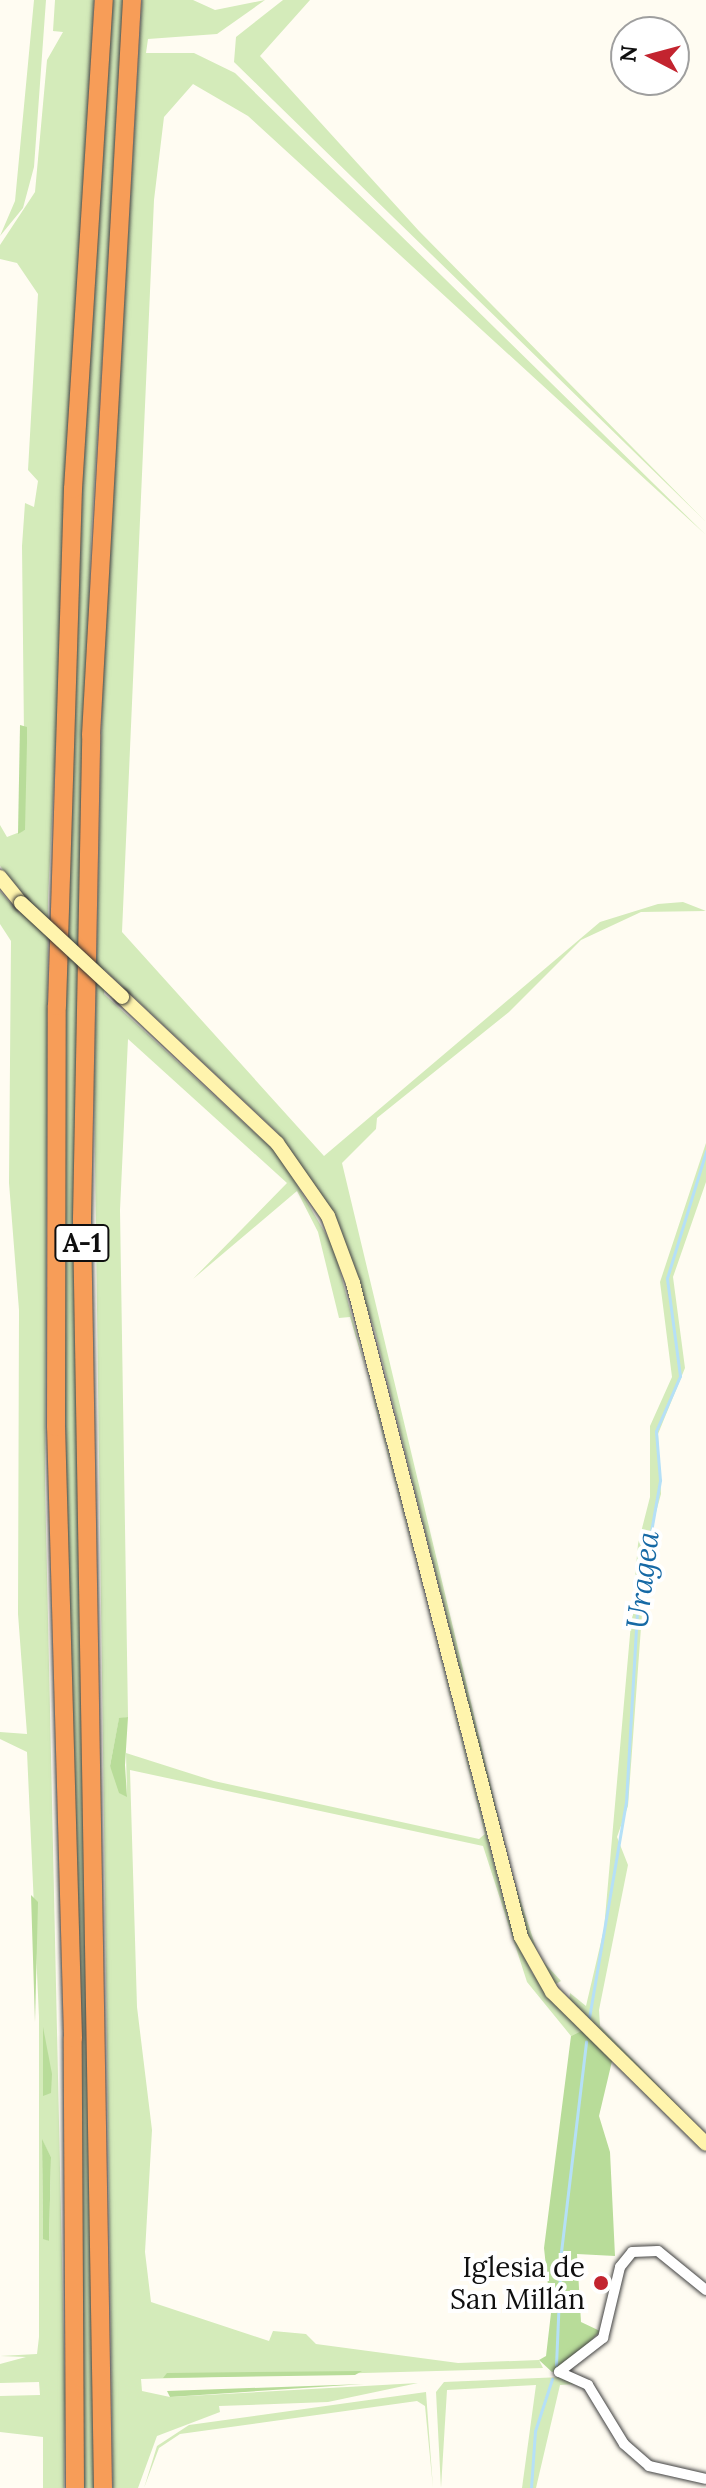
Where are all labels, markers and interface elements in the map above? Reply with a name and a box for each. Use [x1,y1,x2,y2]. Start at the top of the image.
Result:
north arrow [610,16,690,96]
text: N [613,44,643,64]
road number: A-1 [54,1221,110,1265]
water label: Uragea [618,1529,666,1631]
place label: Iglesia de San Millán [450,2250,585,2316]
marker: Iglesia de San Millán [592,2274,610,2292]

